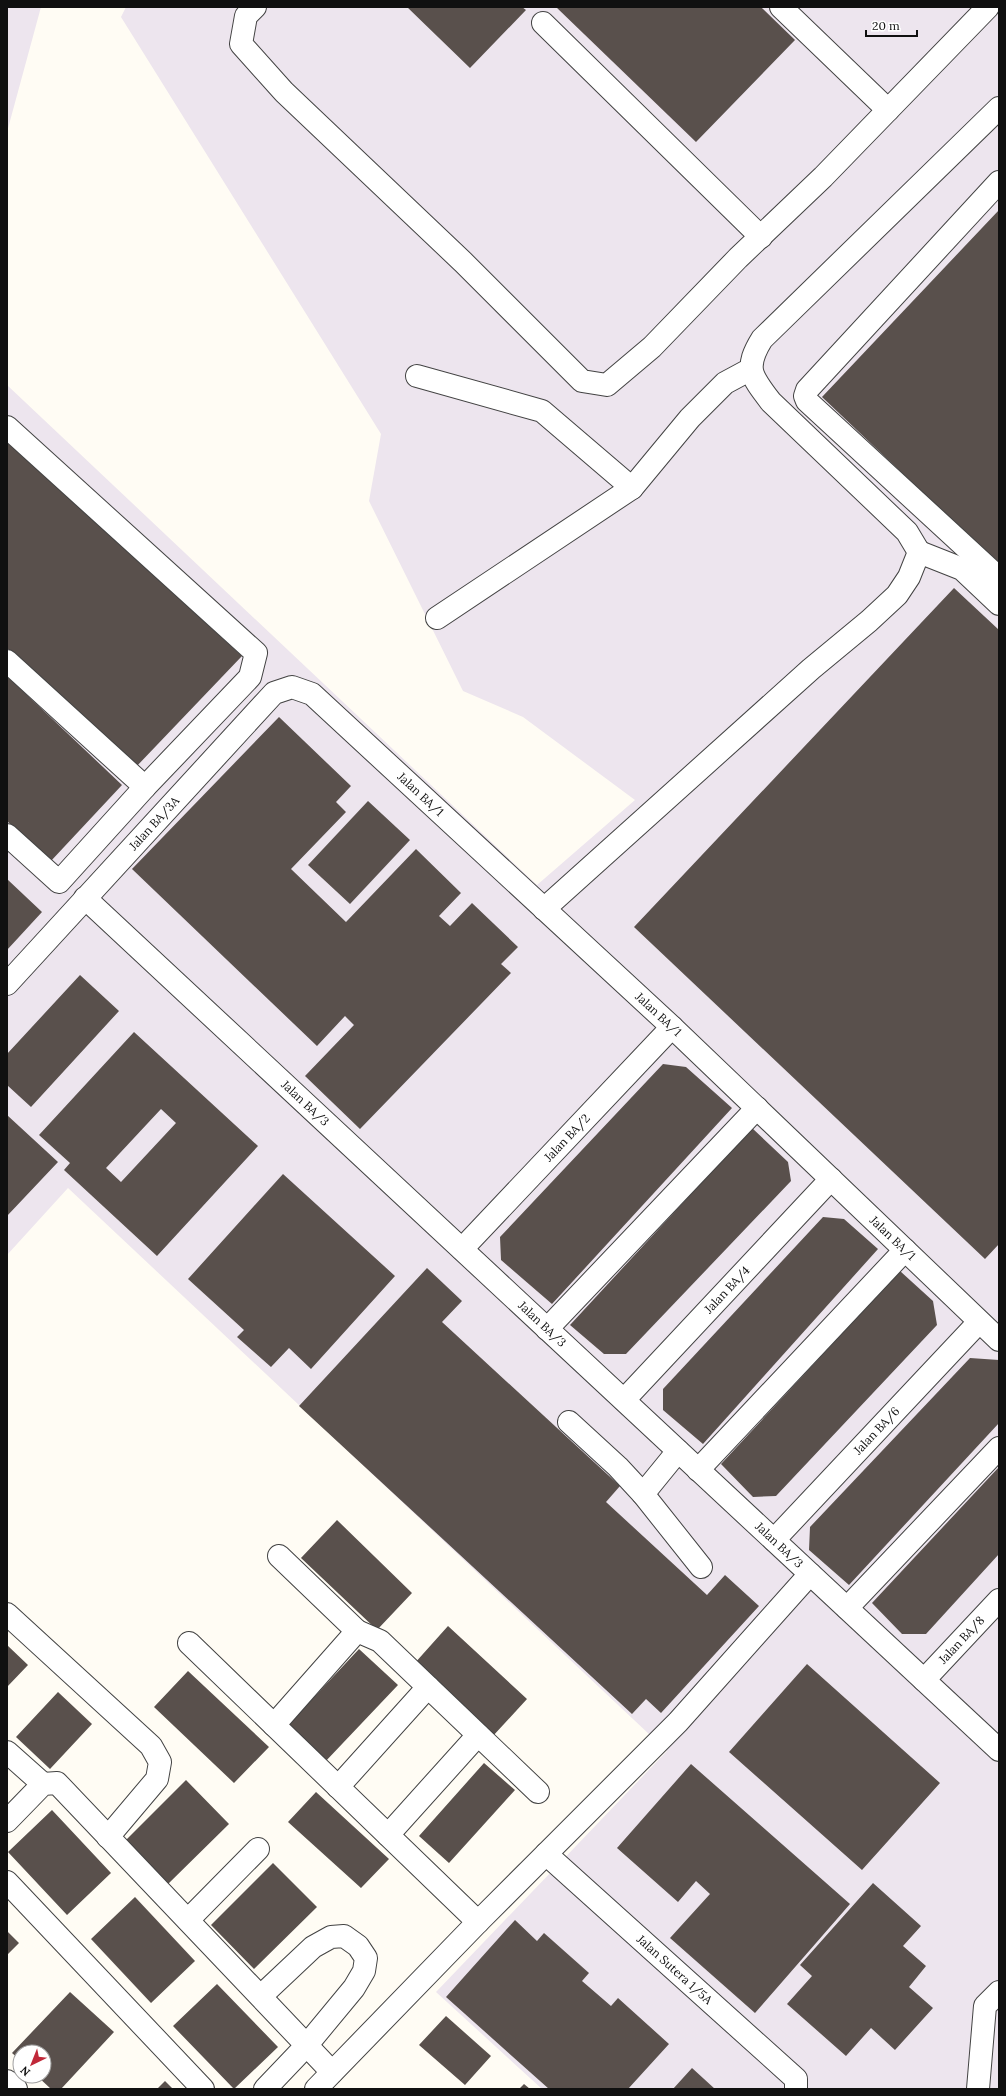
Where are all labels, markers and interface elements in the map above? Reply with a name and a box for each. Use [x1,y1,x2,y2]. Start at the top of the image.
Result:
scale bar [866,12,917,38]
text: 20 m [872,18,900,33]
street label: Jalan BA/1 [394,768,447,819]
street label: Jalan BA/3A [125,793,183,854]
street label: Jalan BA/1 [632,988,685,1039]
street label: Jalan BA/3 [278,1076,333,1129]
street label: Jalan BA/2 [540,1111,593,1165]
street label: Jalan BA/1 [866,1212,919,1263]
street label: Jalan BA/4 [700,1262,753,1317]
street label: Jalan BA/3 [515,1297,570,1350]
street label: Jalan BA/6 [850,1403,902,1458]
street label: Jalan BA/3 [752,1518,807,1571]
street label: Jalan BA/8 [935,1612,987,1667]
street label: Jalan Sutera 1/5A [633,1931,716,2008]
north arrow [12,2044,52,2084]
text: N [17,2063,33,2079]

